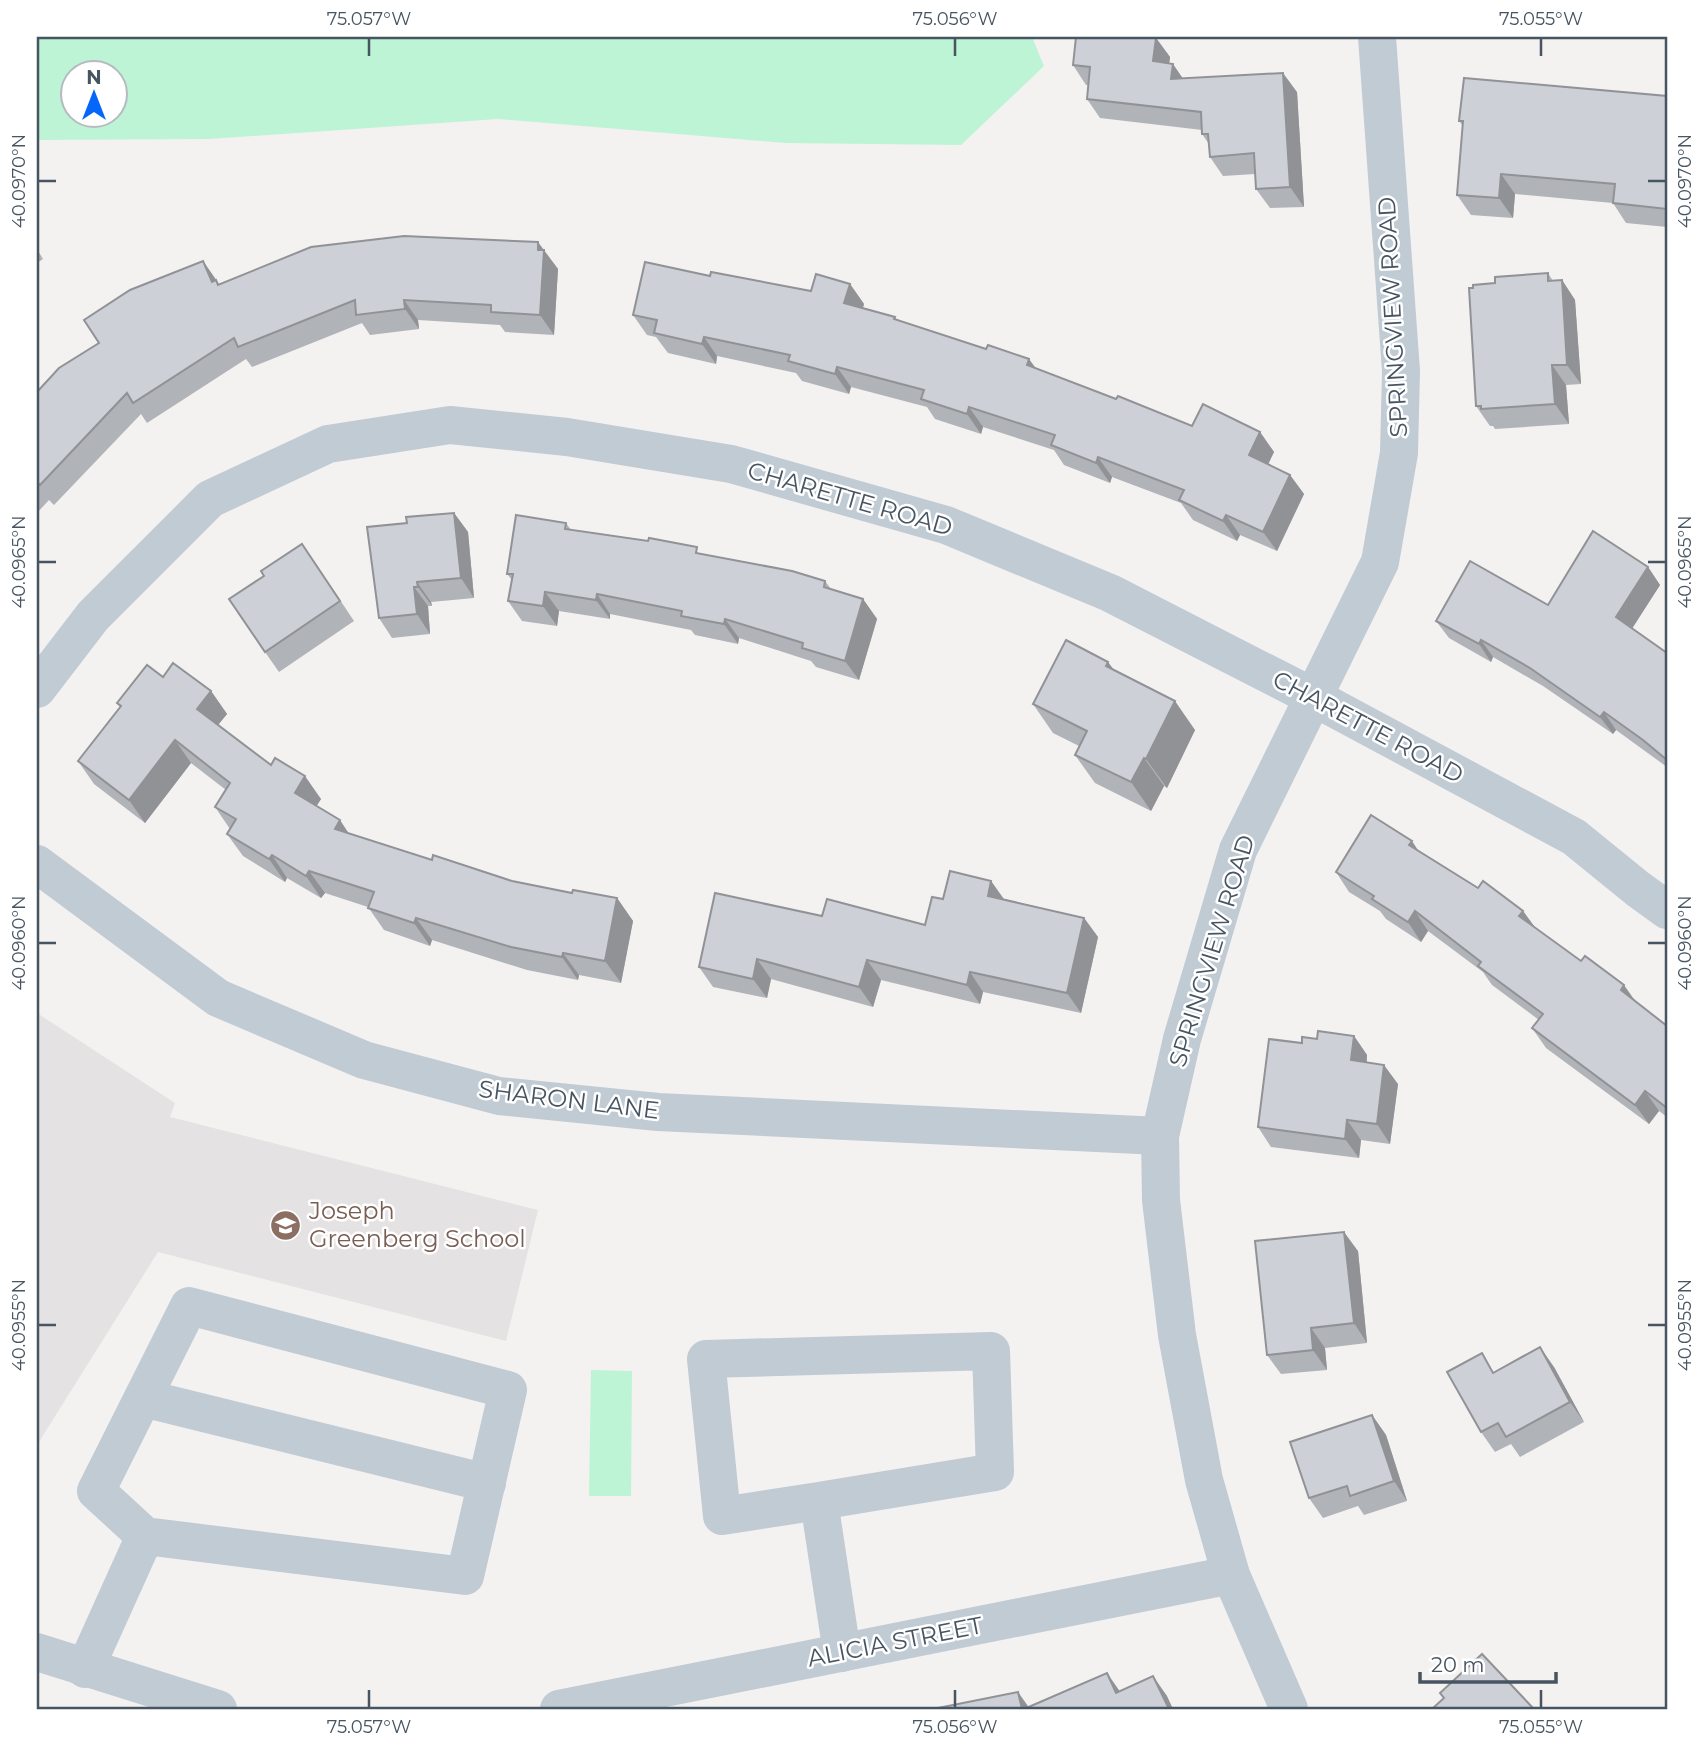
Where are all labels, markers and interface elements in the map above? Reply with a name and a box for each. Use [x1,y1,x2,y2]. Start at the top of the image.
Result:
text: 75.057°W [327,8,411,30]
text: 75.056°W [913,8,997,30]
text: 75.055°W [1499,8,1583,30]
north arrow [60,60,130,130]
text: N [86,66,102,89]
text: 40.0970°N [8,134,30,228]
text: 40.0970°N [1674,134,1696,228]
street label: SPRINGVIEW ROAD [1372,196,1413,438]
street label: CHARETTE ROAD [744,455,956,542]
text: 40.0965°N [8,515,30,609]
text: 40.0965°N [1674,515,1696,609]
street label: CHARETTE ROAD [1268,664,1468,789]
street label: SPRINGVIEW ROAD [1162,831,1261,1070]
text: 40.0960°N [8,895,30,991]
text: 40.0960°N [1674,895,1696,991]
street label: SHARON LANE [477,1074,661,1125]
place label: Joseph Greenberg School [308,1196,526,1253]
school or university icon: Joseph Greenberg School [269,1208,303,1242]
text: 40.0955°N [8,1279,30,1371]
text: 40.0955°N [1674,1279,1696,1371]
street label: ALICIA STREET [805,1610,985,1673]
scale bar [1420,1641,1557,1685]
text: 20 m [1431,1652,1485,1677]
text: 75.057°W [327,1716,411,1738]
text: 75.056°W [913,1716,997,1738]
text: 75.055°W [1499,1716,1583,1738]

